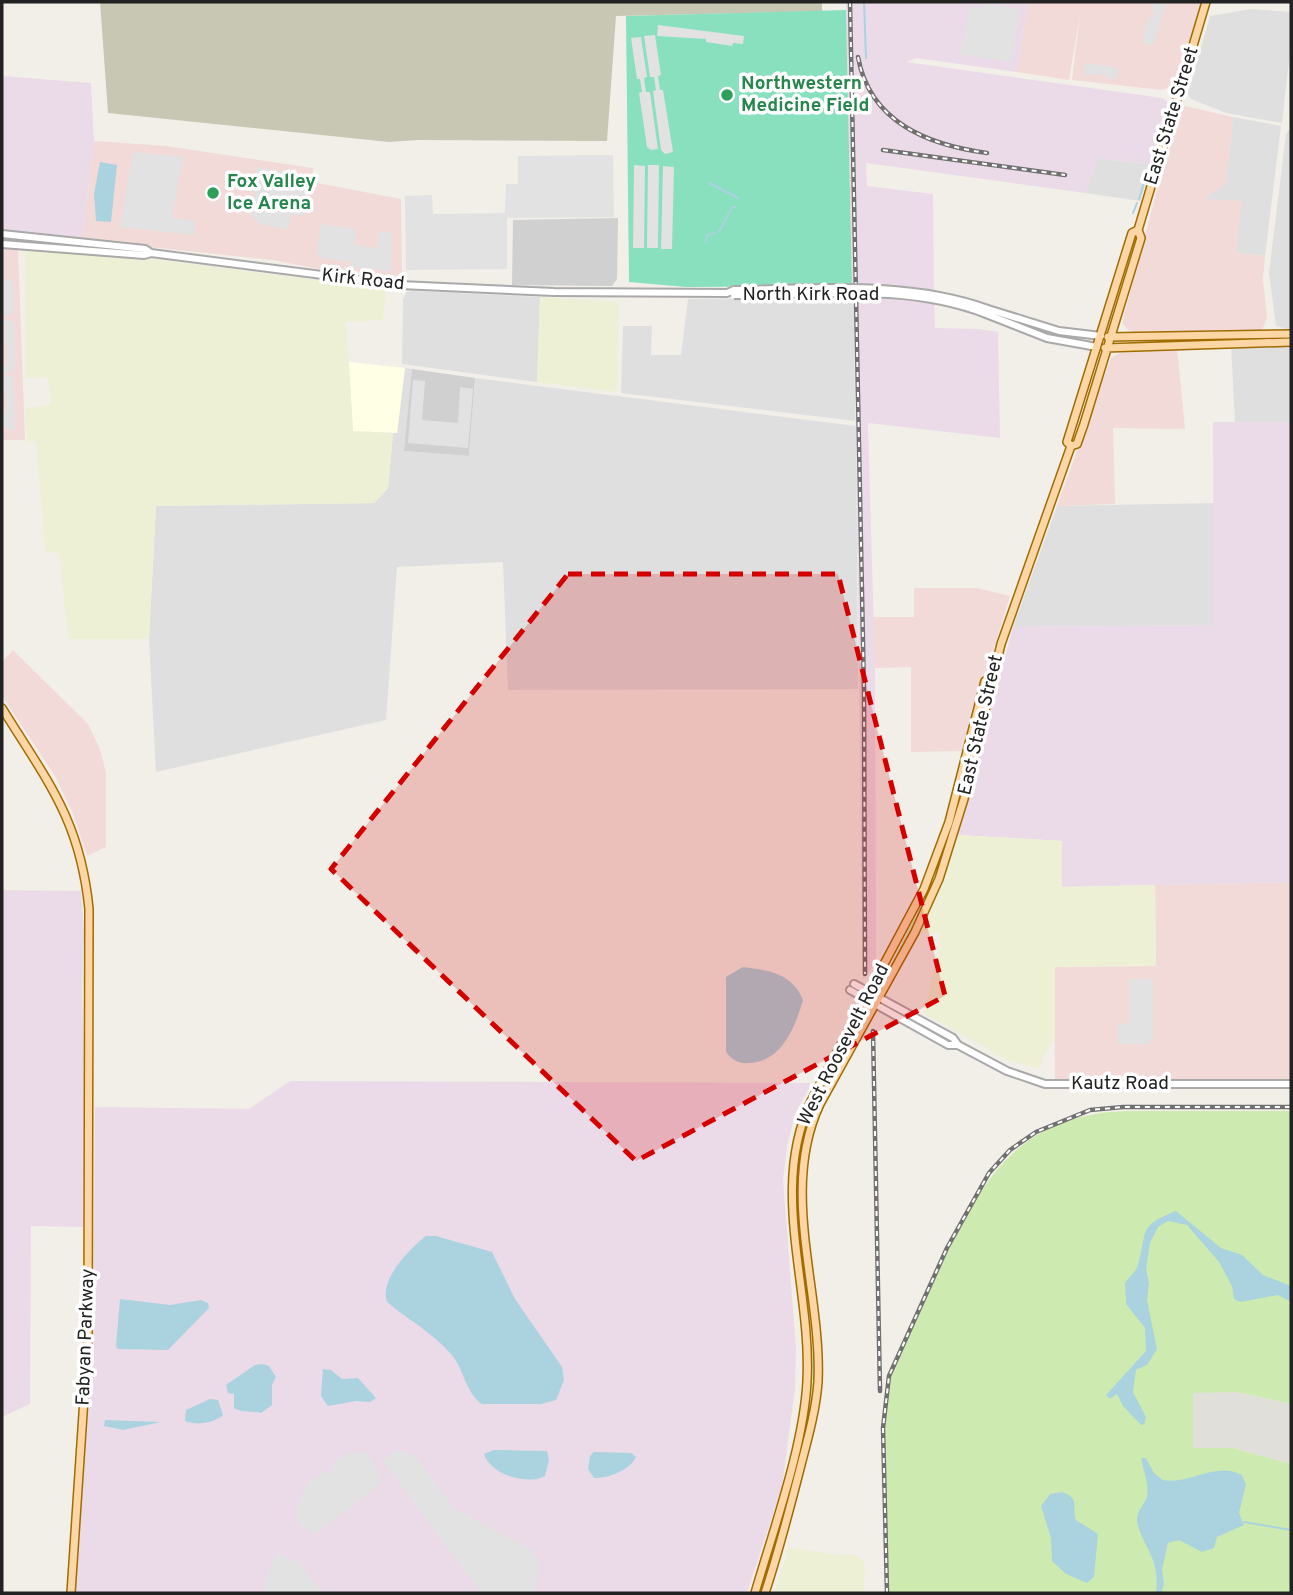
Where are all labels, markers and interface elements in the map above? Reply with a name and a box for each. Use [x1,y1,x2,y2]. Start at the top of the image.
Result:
street label: East State Street [1140,44,1204,188]
place label: Northwestern Medicine Field [741,72,869,118]
marker: Northwestern Medicine Field [719,87,735,103]
place label: Fox Valley Ice Arena [227,170,316,216]
marker: Fox Valley Ice Arena [205,185,221,201]
street label: Kirk Road [320,264,406,296]
street label: North Kirk Road [743,283,879,307]
street label: East State Street [953,652,1009,798]
street label: West Roosevelt Road [793,960,895,1130]
street label: Kautz Road [1071,1072,1169,1096]
street label: Fabyan Parkway [72,1268,100,1406]

